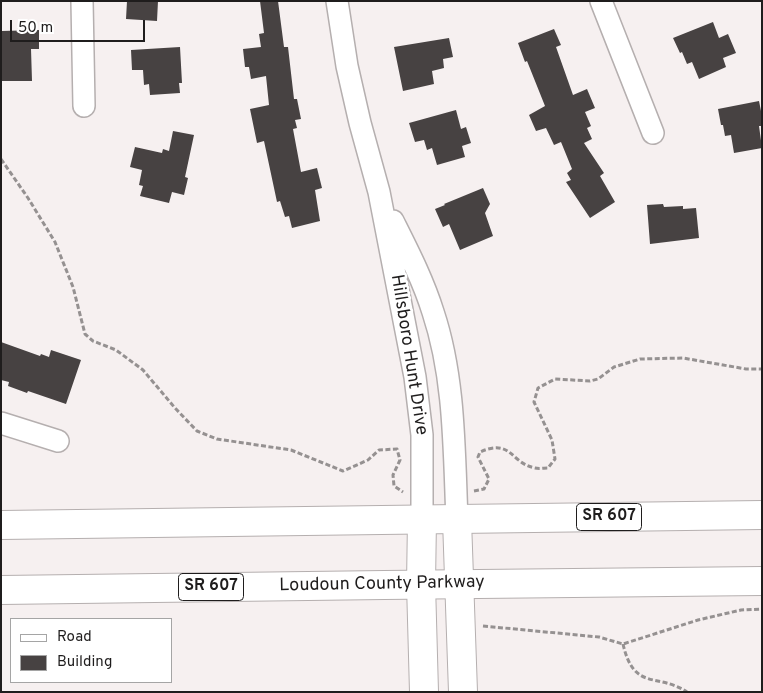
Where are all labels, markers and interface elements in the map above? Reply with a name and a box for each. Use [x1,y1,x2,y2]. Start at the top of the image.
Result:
scale bar [12,10,148,42]
text: 50 m [18,19,53,38]
street label: Hillsboro Hunt Drive [385,273,431,437]
road number: SR 607 [576,504,642,530]
street label: Loudoun County Parkway [279,572,485,598]
road number: SR 607 [178,574,244,600]
legend [10,618,172,683]
text: Road [57,628,92,647]
text: Building [57,653,112,672]

